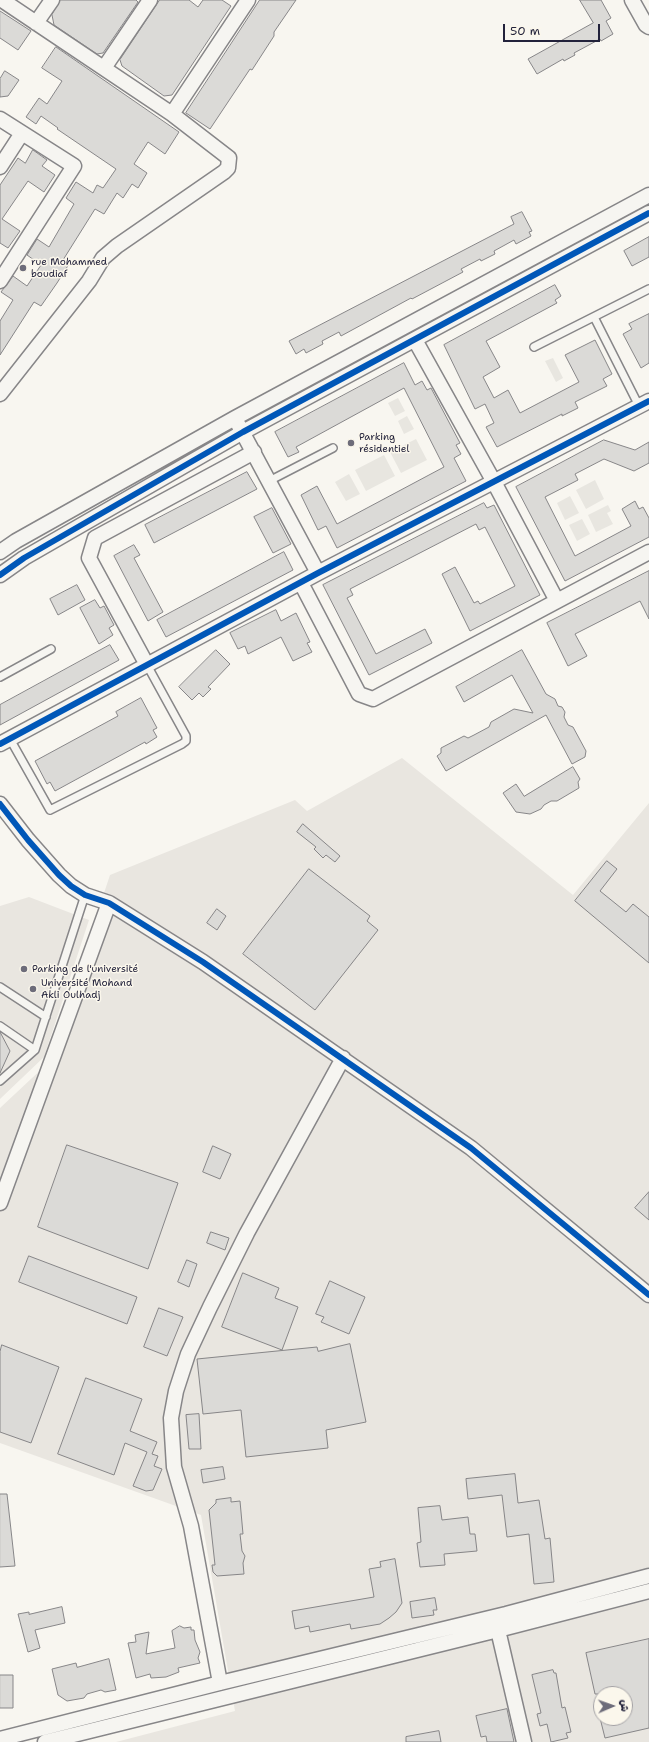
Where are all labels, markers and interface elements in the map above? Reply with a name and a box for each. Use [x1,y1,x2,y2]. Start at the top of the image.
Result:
scale bar [505,16,602,42]
text: 50 m [510,23,540,39]
place label: rue Mohammed boudiaf [31,256,107,280]
marker: rue Mohammed boudiaf [18,263,28,273]
place label: Parking résidentiel [359,431,409,454]
marker: Parking résidentiel [346,438,356,448]
place label: Parking de l'université [32,963,138,975]
marker: Parking de l'université [19,964,29,974]
place label: Université Mohand Akli Oulhadj [41,977,132,1000]
marker: Université Mohand Akli Oulhadj [28,984,38,994]
north arrow [593,1686,633,1726]
text: ش [617,1699,632,1712]

